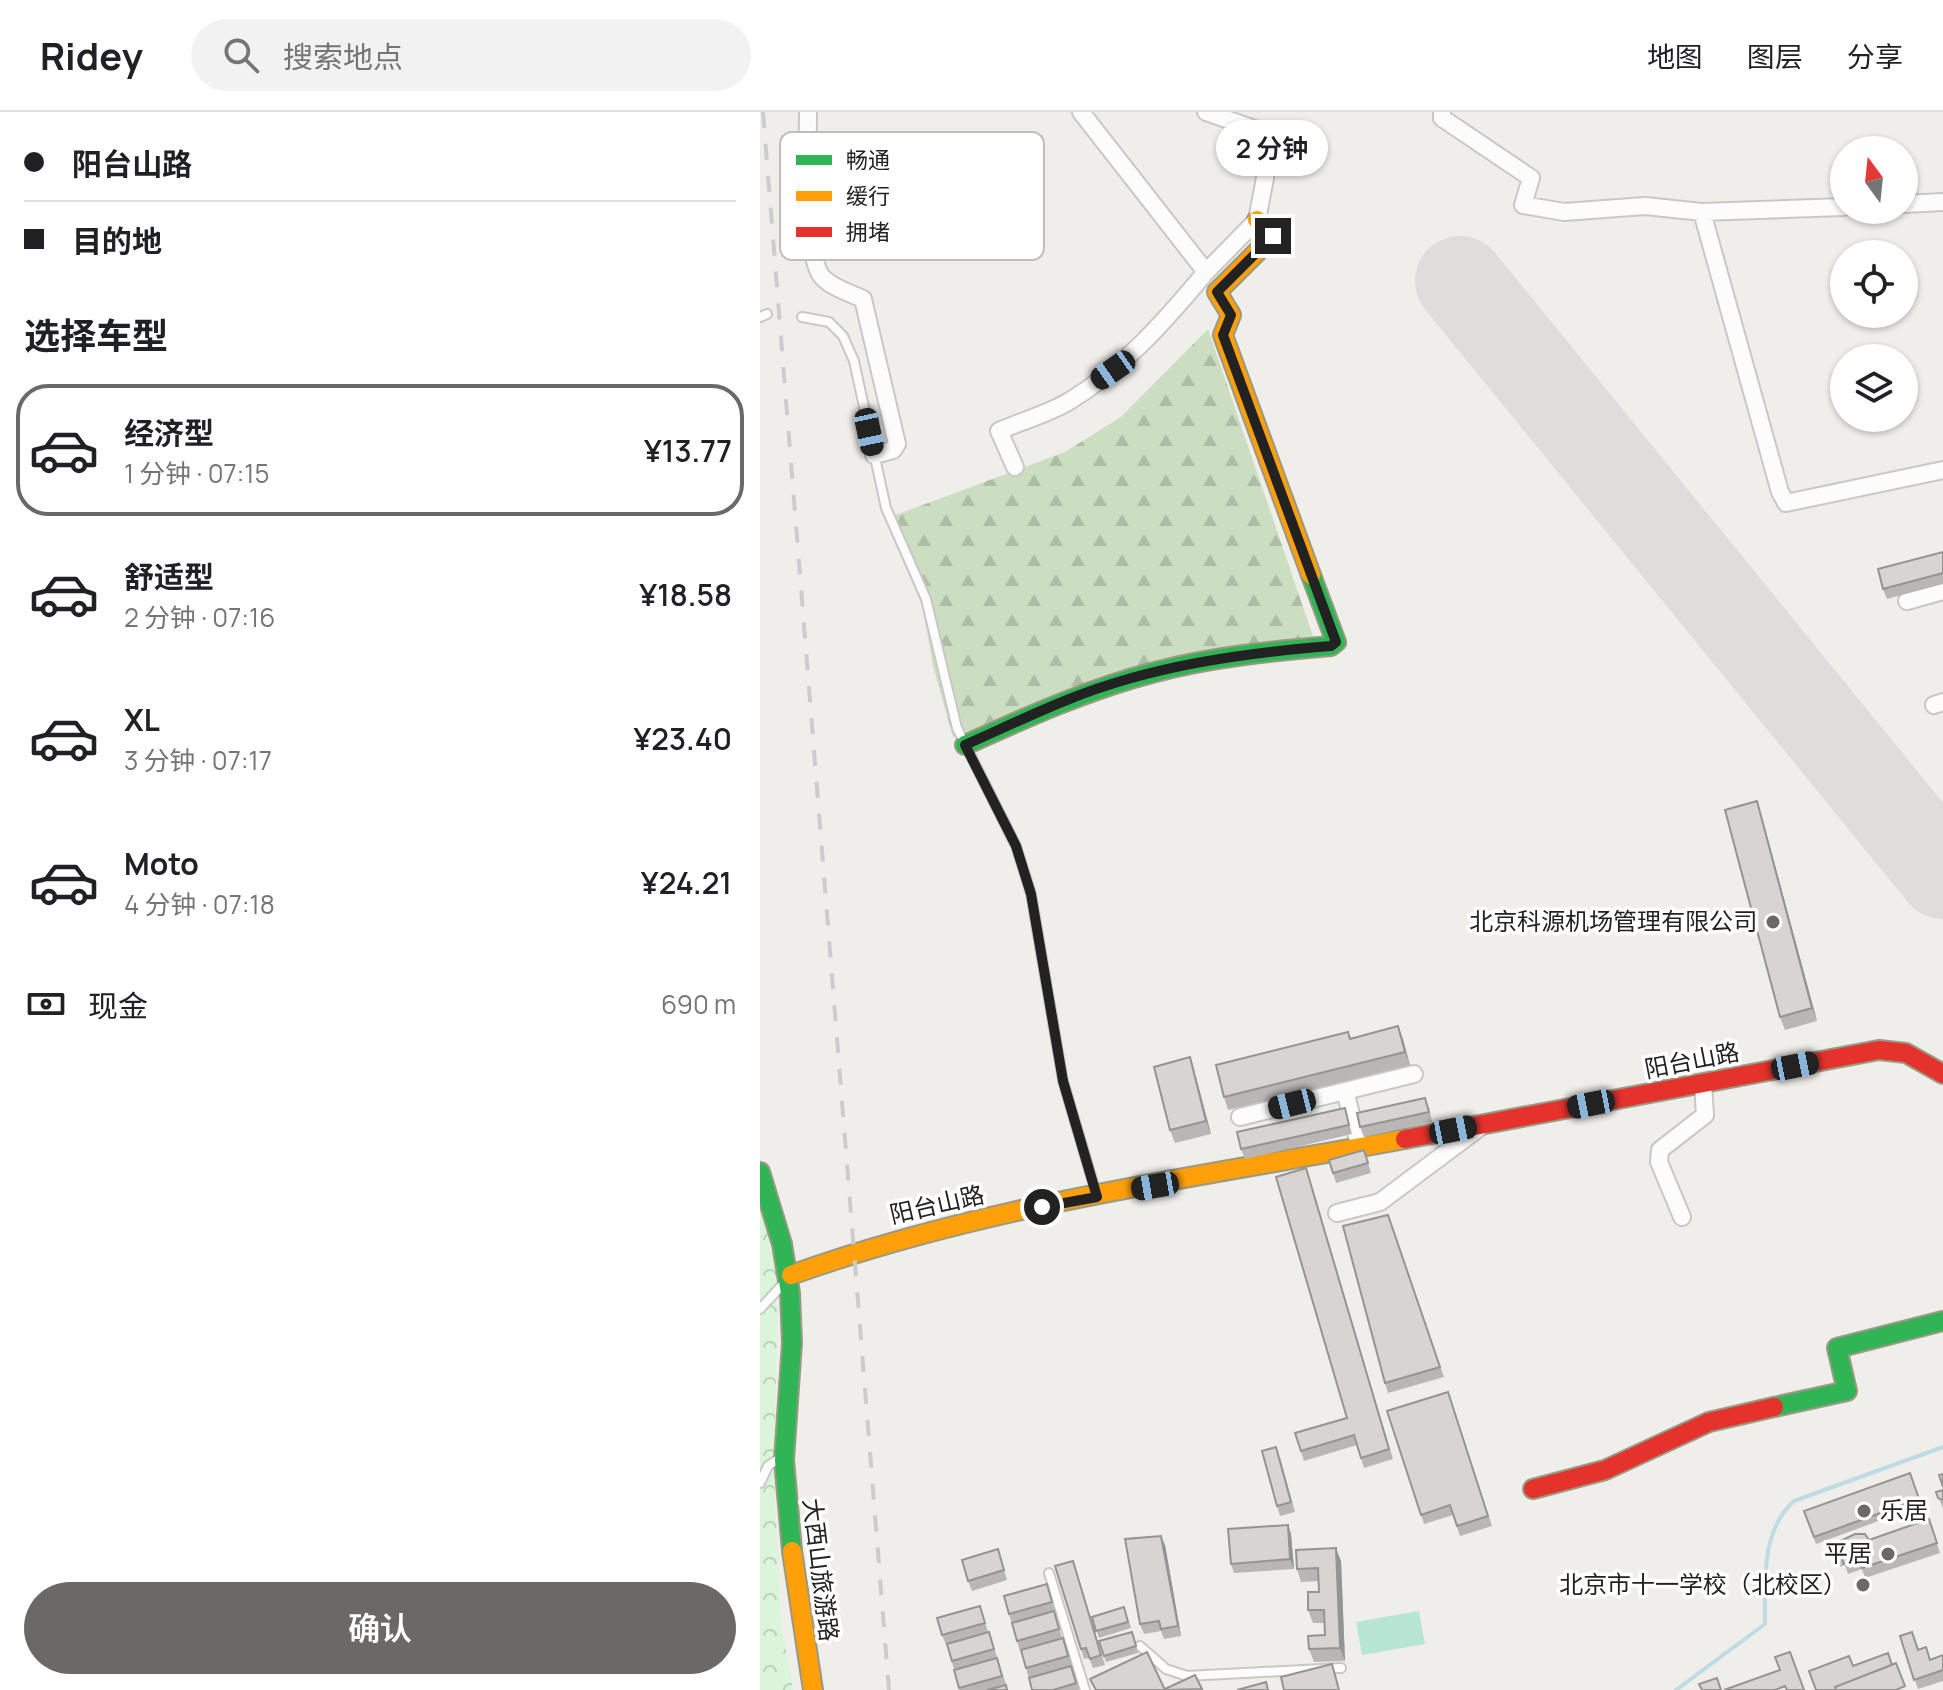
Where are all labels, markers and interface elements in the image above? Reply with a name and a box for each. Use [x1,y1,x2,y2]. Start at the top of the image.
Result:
search box [191,19,751,91]
text: Ridey [40,29,143,81]
icon: search [219,33,263,77]
text: 搜索地点 [283,36,403,77]
text: 地图 [1647,37,1703,75]
text: 图层 [1747,37,1803,75]
text: 分享 [1847,37,1903,75]
callout: 2 分钟 [1217,120,1329,176]
text: 2 分钟 [1236,130,1308,166]
legend [780,132,1044,260]
north arrow [1830,136,1918,224]
map controls [1830,136,1918,432]
text: 阳台山路 [72,143,192,184]
text: 畅通 [846,145,890,175]
text: 缓行 [846,181,890,211]
text: 拥堵 [846,217,890,247]
route end [1255,218,1291,254]
text: 目的地 [72,220,162,261]
button: locate [1830,240,1918,328]
text: 选择车型 [24,311,168,360]
button: layers [1830,344,1918,432]
car [1086,346,1140,394]
car [852,406,886,458]
text: 经济型 [124,412,214,453]
icon: car [28,414,100,486]
text: ¥13.77 [644,430,732,471]
text: 1 分钟 · 07:15 [124,455,269,491]
text: 舒适型 [124,556,214,597]
icon: car [28,558,100,630]
text: ¥18.58 [639,574,732,615]
text: 2 分钟 · 07:16 [124,599,275,635]
text: XL [124,699,160,740]
icon: car [28,702,100,774]
text: ¥23.40 [634,718,732,759]
text: 3 分钟 · 07:17 [124,742,272,778]
text: Moto [124,843,199,884]
icon: car [28,846,100,918]
text: ¥24.21 [641,862,732,903]
text: 4 分钟 · 07:18 [124,886,275,922]
place label: 北京科源机场管理有限公司 [1469,904,1757,937]
marker: 北京科源机场管理有限公司 [1764,913,1782,931]
icon: cash [24,982,68,1026]
text: 现金 [88,985,148,1026]
text: 690 m [661,986,736,1022]
street label: 阳台山路 [1641,1034,1742,1085]
car [1769,1050,1821,1082]
car [1266,1087,1318,1121]
car [1565,1088,1617,1120]
car [1427,1114,1479,1146]
car [1129,1170,1181,1202]
street label: 阳台山路 [886,1177,987,1230]
route start [1024,1189,1060,1225]
place label: 乐居 [1880,1493,1928,1526]
street label: 大西山旅游路 [796,1496,847,1643]
marker: 乐居 [1855,1502,1873,1520]
place label: 平居 [1824,1536,1872,1569]
marker: 平居 [1879,1545,1897,1563]
place label: 北京市十一学校（北校区） [1559,1567,1847,1600]
marker: 北京市十一学校（北校区） [1854,1576,1872,1594]
button: 确认 [24,1582,736,1674]

